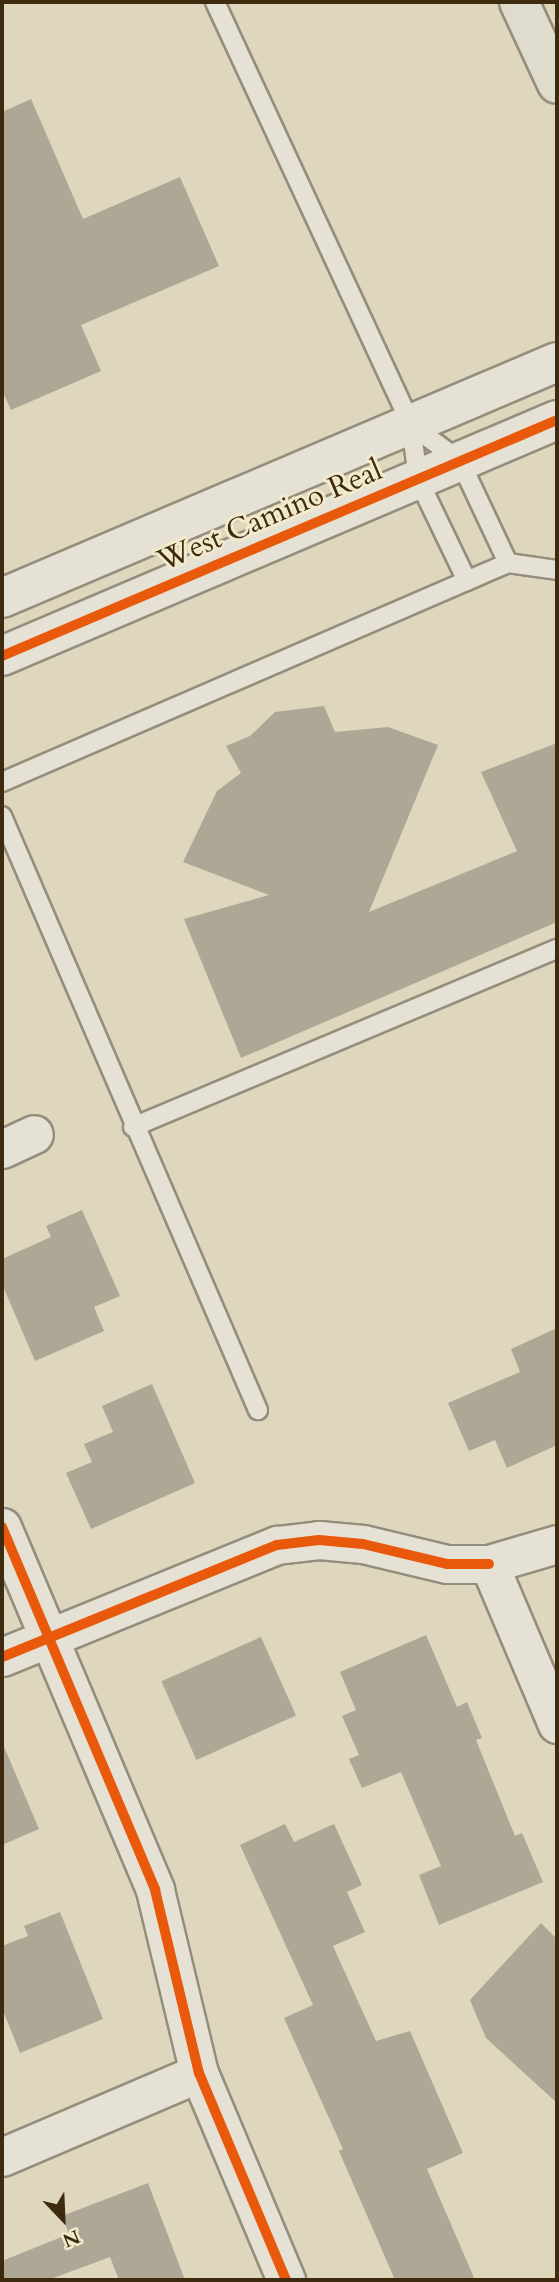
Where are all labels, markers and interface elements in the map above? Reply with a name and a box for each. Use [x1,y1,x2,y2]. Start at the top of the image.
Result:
street label: West Camino Real [152,452,388,580]
north arrow [28,2184,98,2254]
text: N [59,2223,84,2254]

